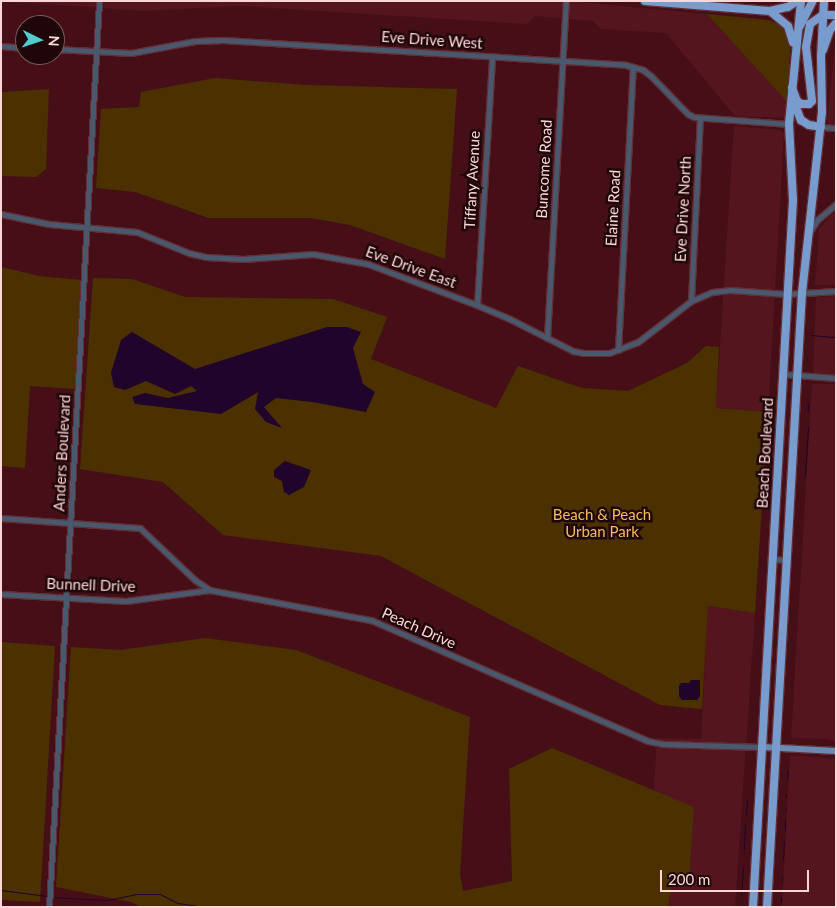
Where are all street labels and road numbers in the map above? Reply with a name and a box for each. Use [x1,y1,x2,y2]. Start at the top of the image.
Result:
street label: Eve Drive West [381,27,483,53]
street label: Buncome Road [532,119,556,219]
street label: Tiffany Avenue [460,130,484,230]
street label: Eve Drive North [671,156,695,262]
street label: Elaine Road [602,169,624,247]
street label: Eve Drive East [363,242,459,292]
street label: Anders Boulevard [50,394,74,512]
street label: Beach Boulevard [753,397,777,509]
street label: Bunnell Drive [46,574,136,596]
street label: Peach Drive [379,604,459,652]

